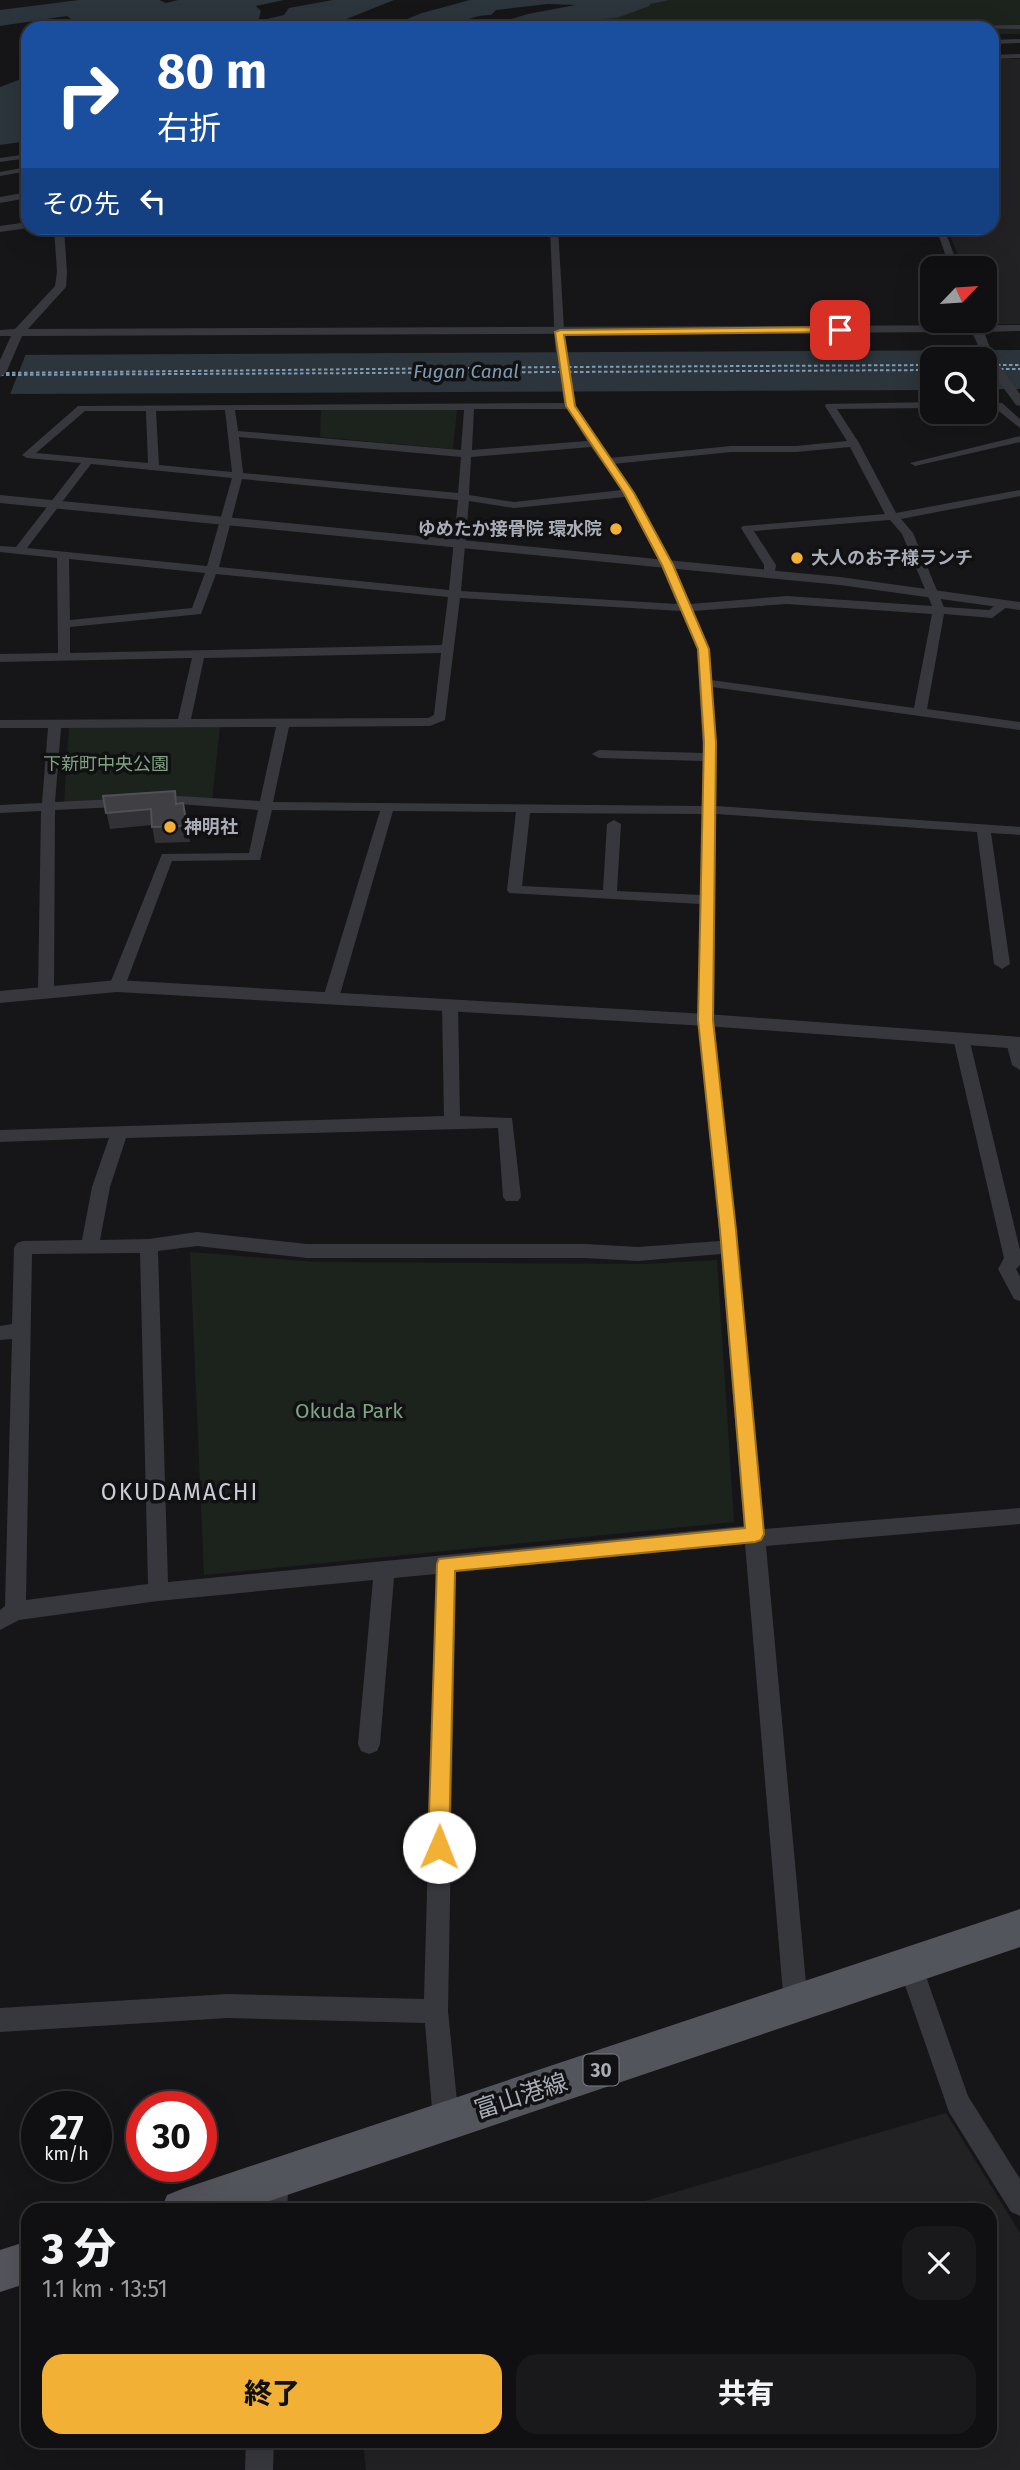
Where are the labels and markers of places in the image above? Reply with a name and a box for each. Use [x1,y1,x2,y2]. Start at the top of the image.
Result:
pin [810,300,870,360]
place label: ゆめたか接骨院 環水院 [418,518,602,540]
marker: ゆめたか接骨院 環水院 [608,521,624,537]
place label: 大人のお子様ランチ [811,547,973,569]
marker: 大人のお子様ランチ [789,550,805,566]
place label: 神明社 [184,816,238,838]
marker: 神明社 [162,819,178,835]

